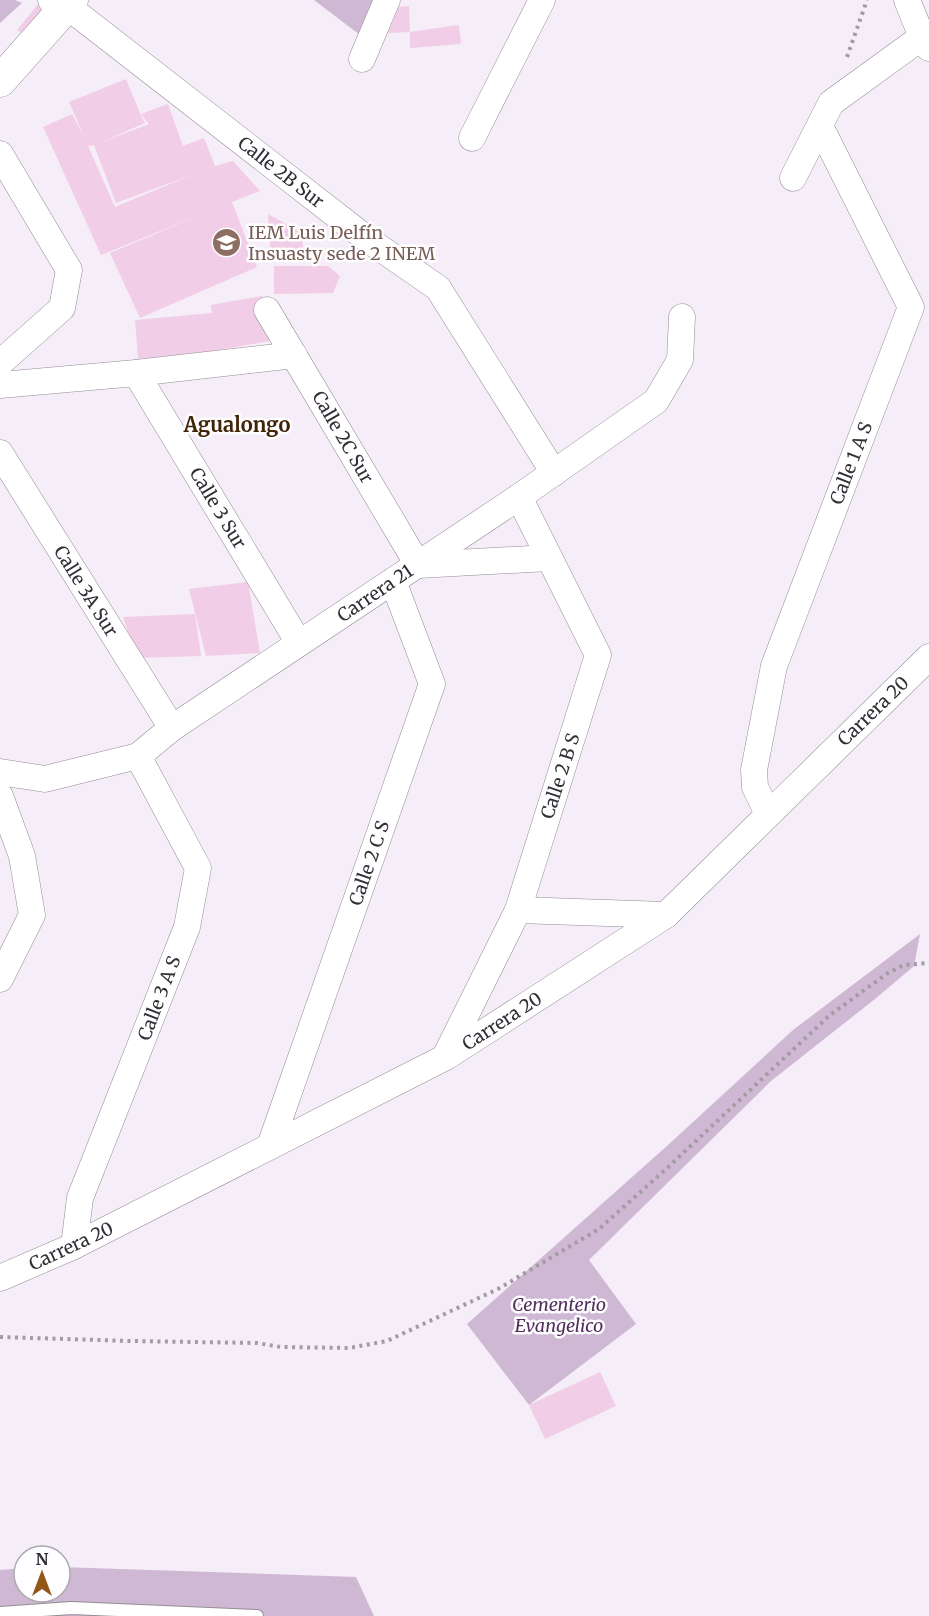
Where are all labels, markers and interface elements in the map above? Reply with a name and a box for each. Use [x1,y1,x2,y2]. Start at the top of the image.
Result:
street label: Calle 2B Sur [233,131,329,213]
place label: IEM Luis Delfín Insuasty sede 2 INEM [248,221,435,265]
school or university icon: IEM Luis Delfín Insuasty sede 2 INEM [211,226,243,258]
street label: Calle 2C Sur [307,387,379,487]
district label: Agualongo [183,412,290,437]
street label: Calle 1 A S [825,418,877,508]
street label: Calle 3 Sur [185,463,251,553]
street label: Calle 3A Sur [49,541,123,641]
street label: Carrera 21 [333,559,417,627]
street label: Carrera 20 [832,671,914,751]
street label: Calle 2 B S [535,730,585,822]
street label: Calle 2 C S [344,817,394,908]
street label: Calle 3 A S [132,952,186,1044]
street label: Carrera 20 [458,987,546,1055]
street label: Carrera 20 [25,1216,117,1276]
park label: Cementerio Evangelico [512,1293,606,1337]
north arrow [12,1544,72,1604]
text: N [36,1549,49,1569]

